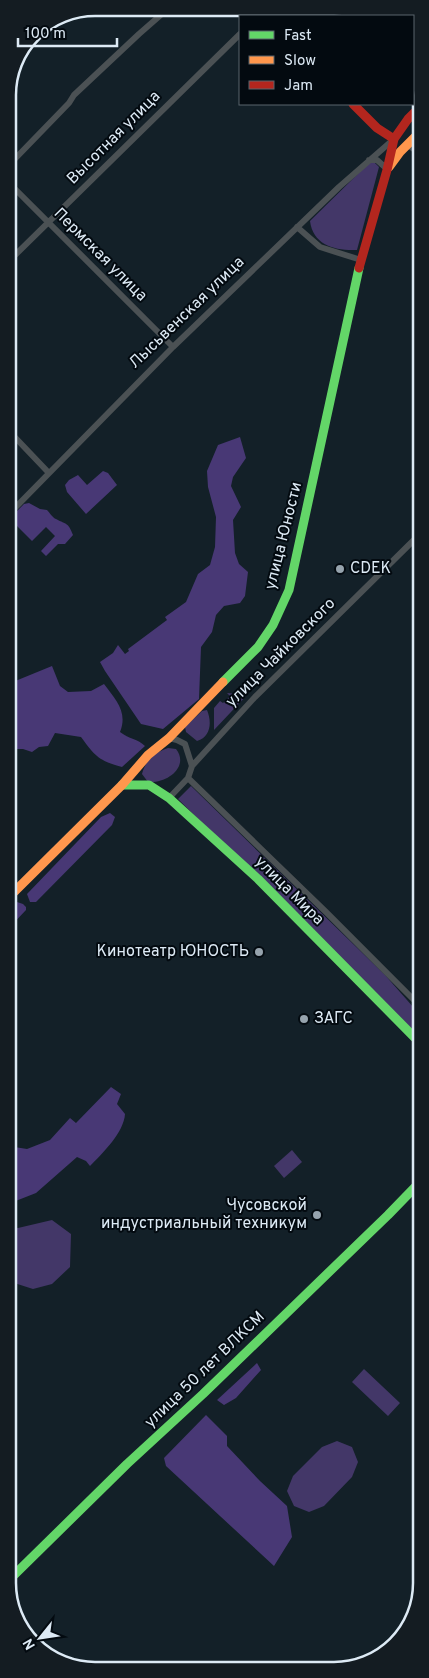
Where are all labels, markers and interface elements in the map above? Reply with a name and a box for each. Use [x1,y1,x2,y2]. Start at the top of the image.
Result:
scale bar [18,15,116,47]
legend [239,15,414,105]
text: 100 m [25,25,66,44]
text: Fast [284,27,312,46]
text: Slow [284,52,316,71]
text: Jam [284,77,313,96]
street label: Высотная улица [63,87,165,189]
street label: Пермская улица [49,204,151,306]
street label: Лысьвенская улица [125,253,249,373]
street label: улица Юности [261,480,307,592]
place label: CDEK [350,559,391,579]
marker: CDEK [334,563,346,575]
street label: улица Чайковского [222,594,340,712]
street label: улица Мира [250,852,328,930]
place label: Кинотеатр ЮНОСТЬ [96,942,249,962]
marker: Кинотеатр ЮНОСТЬ [253,946,265,958]
place label: ЗАГС [314,1009,353,1029]
marker: ЗАГС [298,1013,310,1025]
place label: Чусовской индустриальный техникум [101,1196,307,1234]
marker: Чусовской индустриальный техникум [311,1209,323,1221]
street label: улица 50 лет ВЛКСМ [141,1307,269,1433]
north arrow [15,1613,65,1663]
text: N [20,1635,40,1652]

